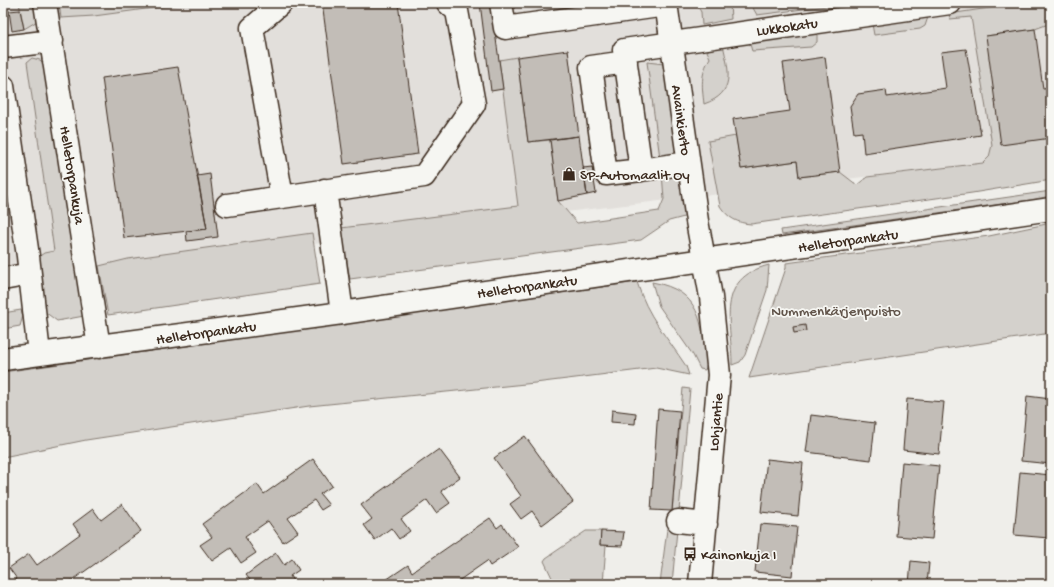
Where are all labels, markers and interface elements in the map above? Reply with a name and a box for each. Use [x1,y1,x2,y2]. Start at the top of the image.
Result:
street label: Lukkokatu [755,15,819,41]
street label: Avainkierto [666,84,694,157]
street label: Helletorpankuja [54,125,88,226]
shop icon: SP-Automaalit Oy [561,166,577,182]
place label: SP-Automaalit Oy [580,167,690,185]
street label: Helletorpankatu [797,226,899,258]
street label: Helletorpankatu [476,272,578,304]
park label: Nummenkärjenpuisto [771,303,901,321]
street label: Helletorpankatu [155,318,257,350]
street label: Lohjantie [705,392,729,452]
bus stop icon: Kainonkuja I [682,546,698,562]
place label: Kainonkuja I [701,547,776,565]

